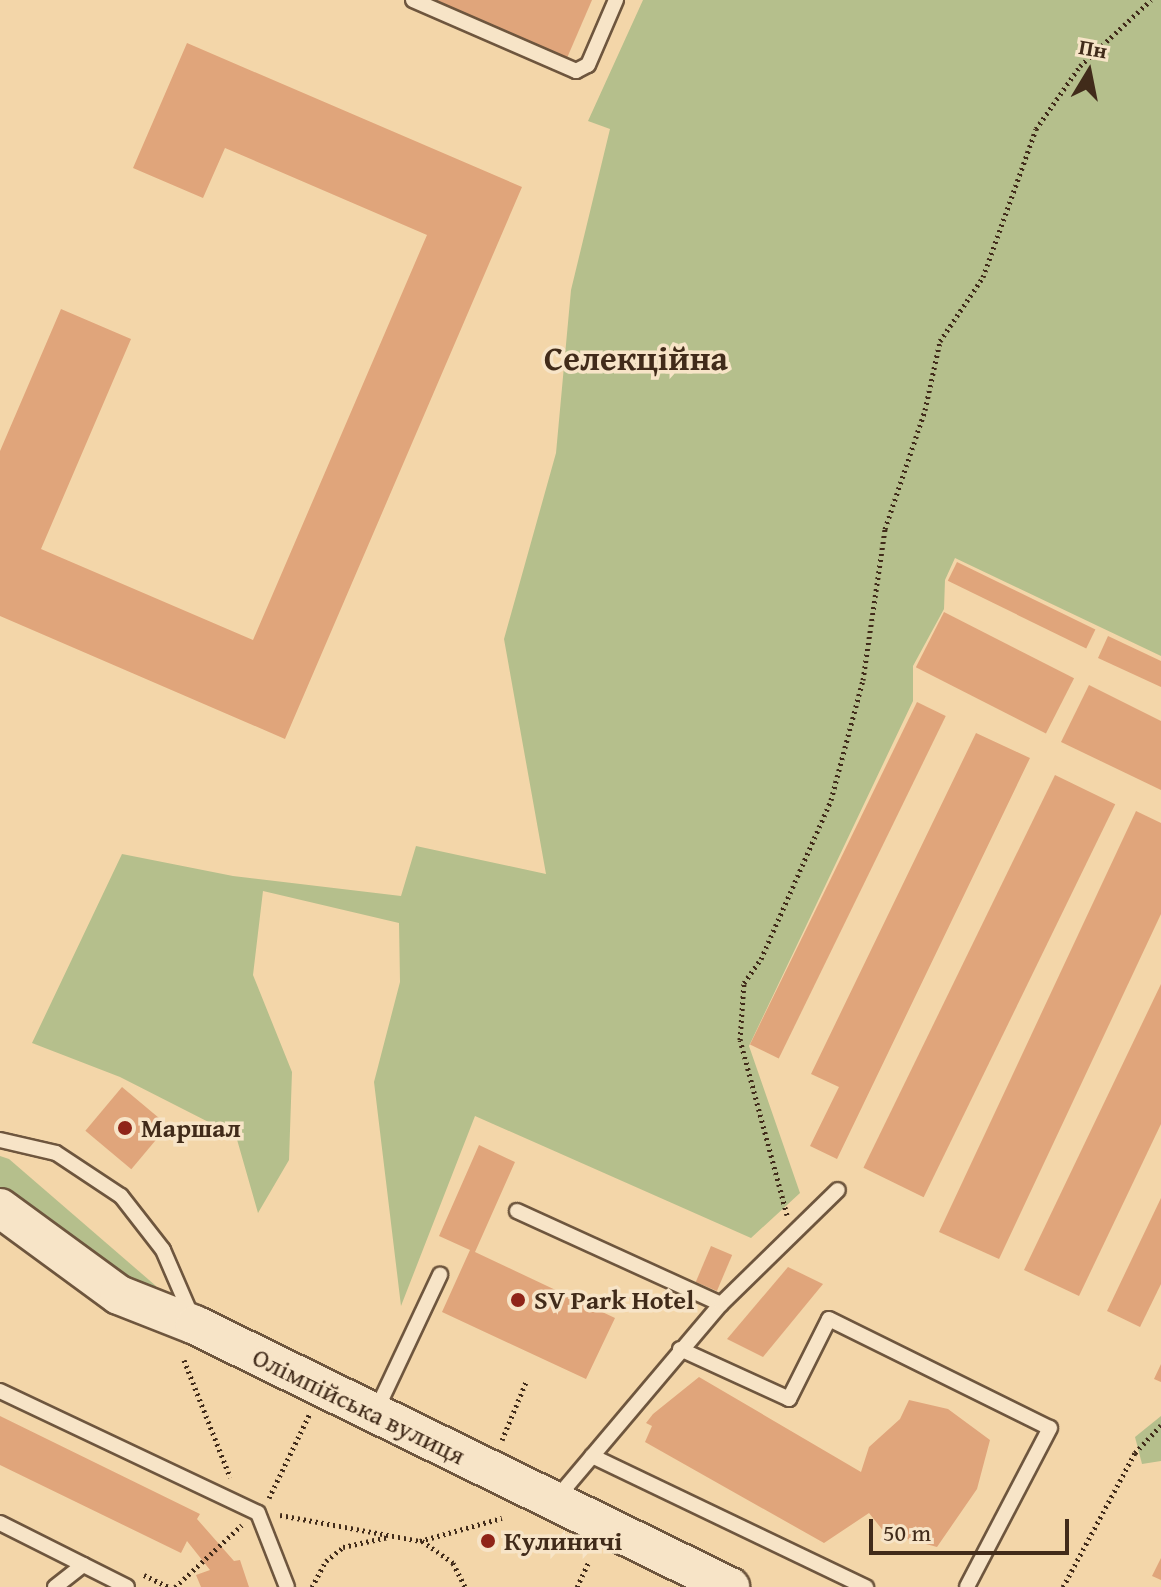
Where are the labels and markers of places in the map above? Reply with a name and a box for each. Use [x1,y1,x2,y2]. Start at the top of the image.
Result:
place label: Маршал [141,1112,241,1144]
marker: Маршал [116,1119,134,1137]
place label: SV Park Hotel [534,1284,694,1316]
marker: SV Park Hotel [509,1291,527,1309]
place label: Кулиничі [504,1525,622,1557]
marker: Кулиничі [479,1532,497,1550]

